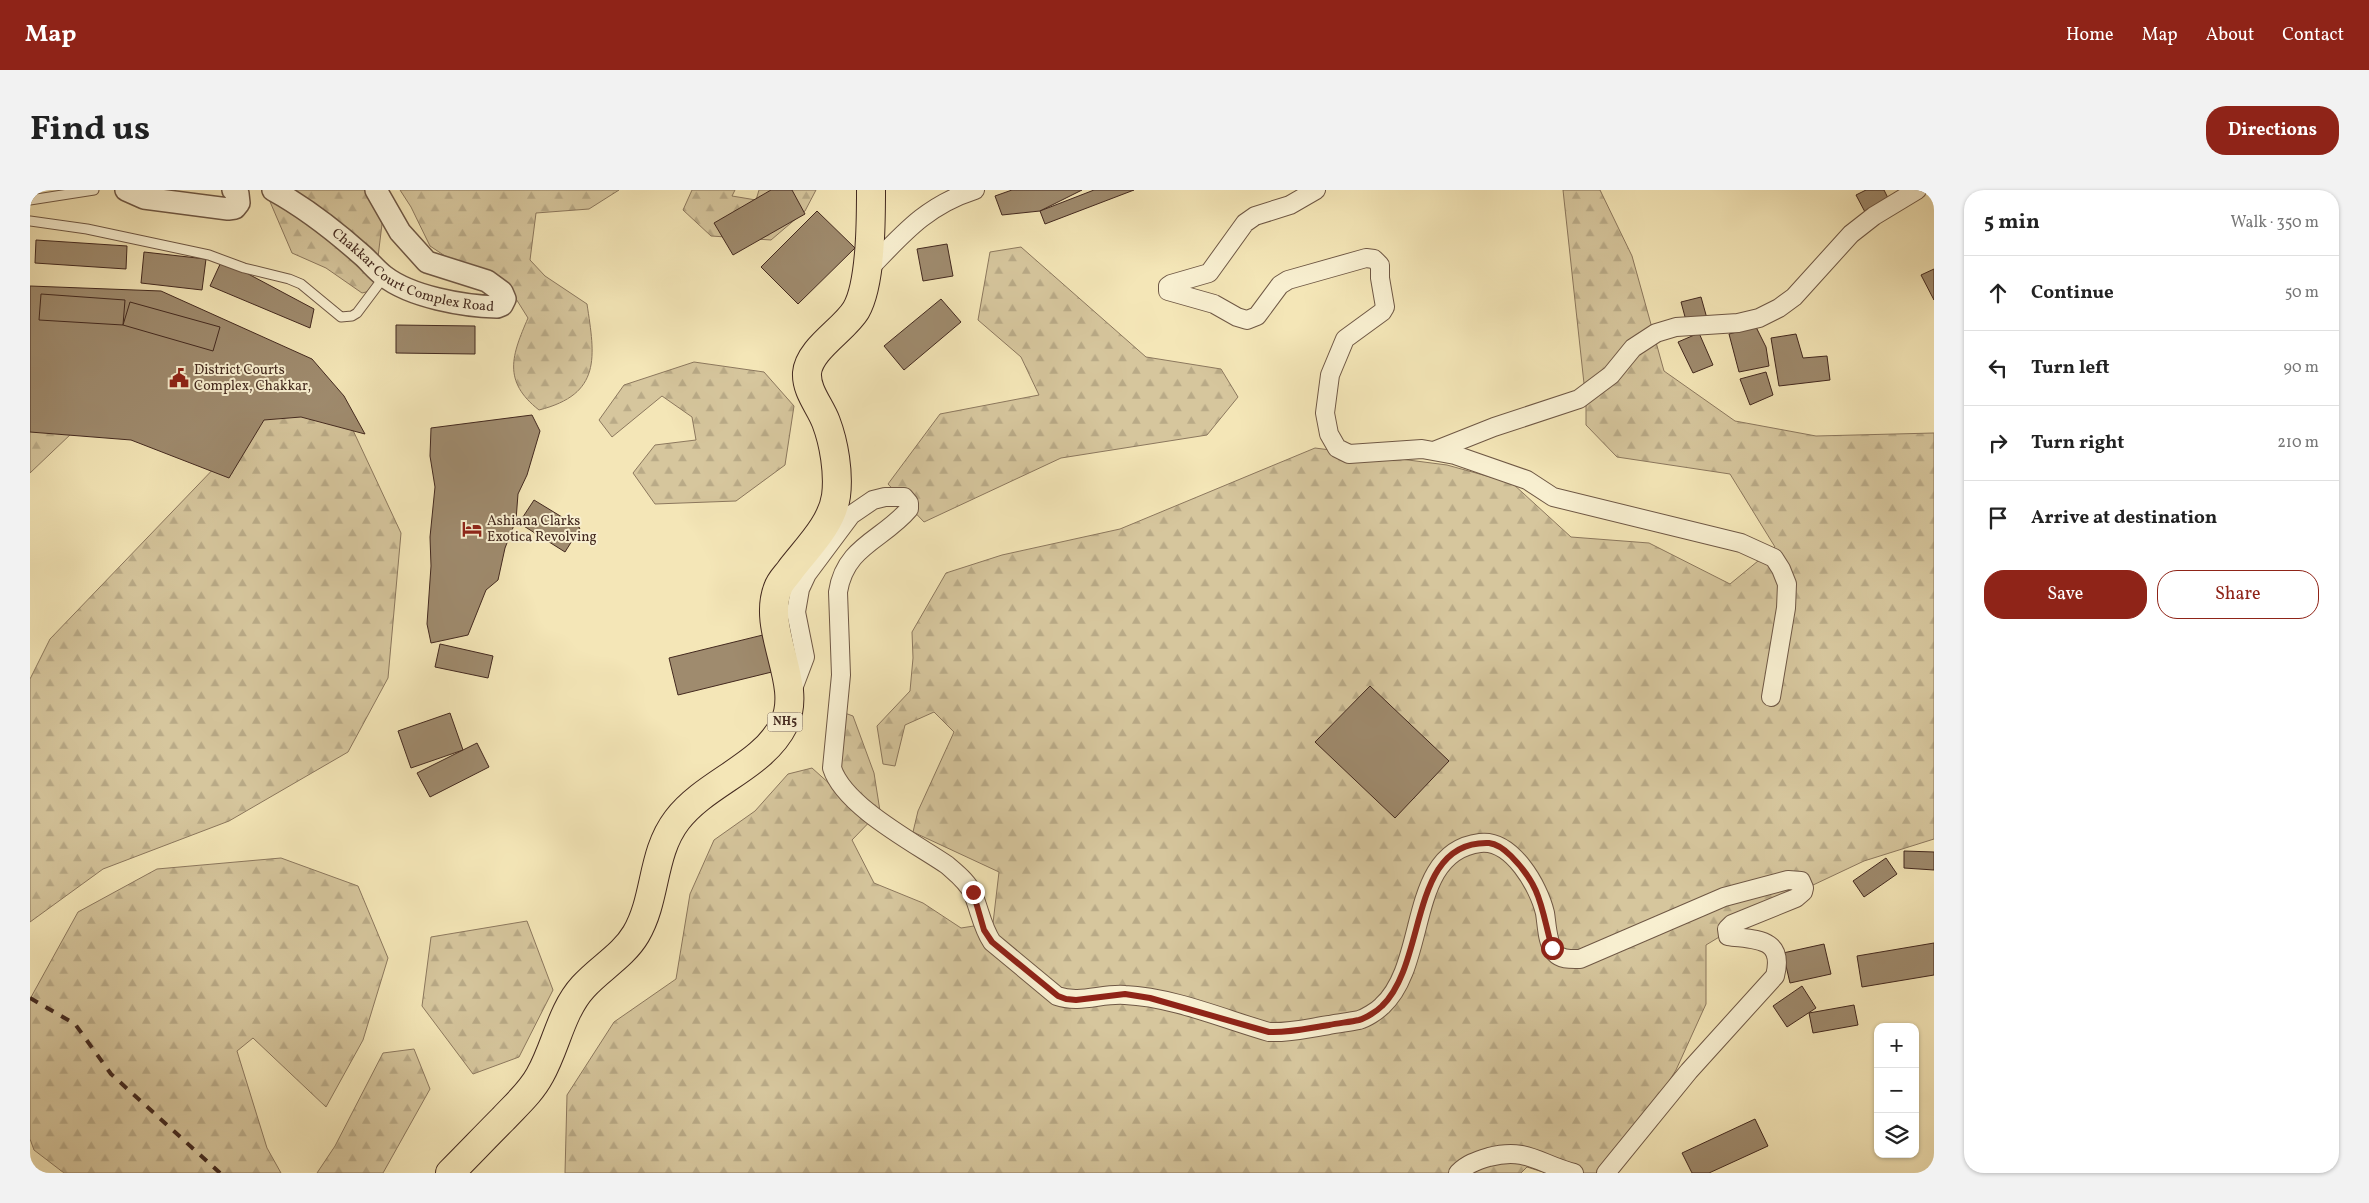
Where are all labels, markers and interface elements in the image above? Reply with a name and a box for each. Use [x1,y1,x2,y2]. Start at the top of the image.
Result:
text: Map [25,18,76,52]
text: Home [2066,23,2114,48]
text: Map [2142,23,2178,48]
text: About [2206,23,2254,48]
text: Contact [2282,23,2344,48]
text: Find us [30,106,150,154]
button: Directions [2206,106,2339,155]
text: 5 min [1984,208,2040,237]
text: Walk · 350 m [2231,212,2319,234]
street label: Chakkar Court Complex Road [328,224,495,316]
icon: ahead [1984,279,2012,307]
text: Continue [2031,280,2114,306]
text: 50 m [2285,282,2319,304]
icon: left [1984,354,2012,382]
text: Turn left [2031,355,2110,381]
text: 90 m [2283,357,2319,379]
place label: District Courts Complex, Chakkar, [194,361,311,396]
public building icon: District Courts Complex, Chakkar, [168,367,190,389]
icon: right [1984,429,2012,457]
text: Turn right [2031,430,2124,456]
text: 210 m [2277,432,2319,454]
icon: arrive [1984,504,2012,532]
text: Arrive at destination [2031,505,2217,531]
place label: Ashiana Clarks Exotica Revolving [487,512,597,547]
hotel icon: Ashiana Clarks Exotica Revolving [461,518,483,540]
button: Save [1984,570,2147,619]
button: Share [2157,570,2319,619]
road number: NH5 [768,712,802,732]
route end [962,881,985,904]
route start [1541,937,1564,960]
map controls [1874,1023,1919,1158]
button: + [1874,1023,1919,1068]
button: − [1874,1068,1919,1113]
button: layers [1874,1113,1919,1158]

